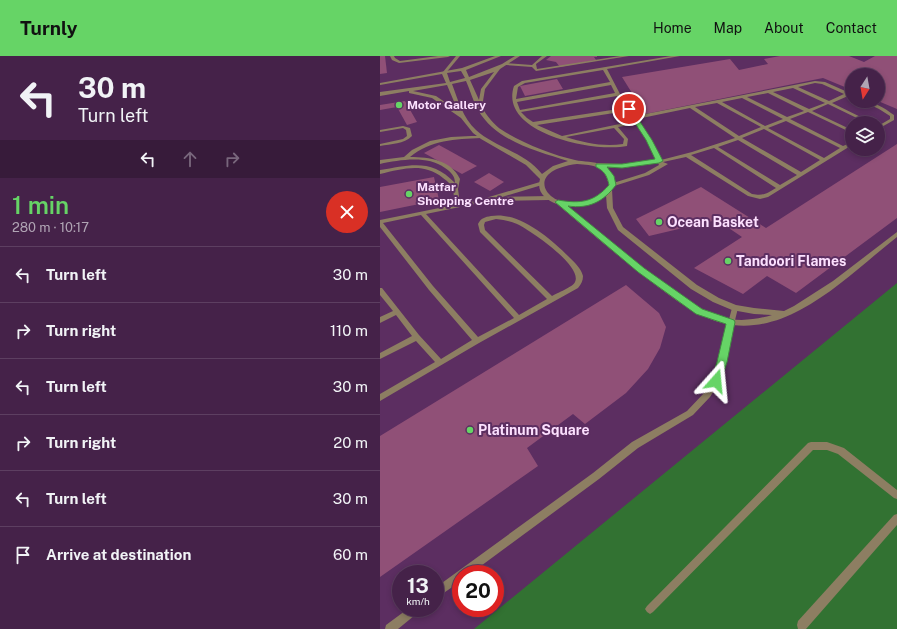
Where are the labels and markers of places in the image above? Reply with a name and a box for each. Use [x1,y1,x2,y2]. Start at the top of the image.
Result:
pin [612,92,646,126]
place label: Motor Gallery [407,98,486,112]
marker: Motor Gallery [394,100,404,110]
place label: Matfar Shopping Centre [417,180,514,208]
marker: Matfar Shopping Centre [404,189,414,199]
place label: Ocean Basket [667,214,759,230]
marker: Ocean Basket [654,217,664,227]
place label: Tandoori Flames [736,253,846,269]
marker: Tandoori Flames [723,256,733,266]
place label: Platinum Square [478,422,590,438]
marker: Platinum Square [465,425,475,435]

